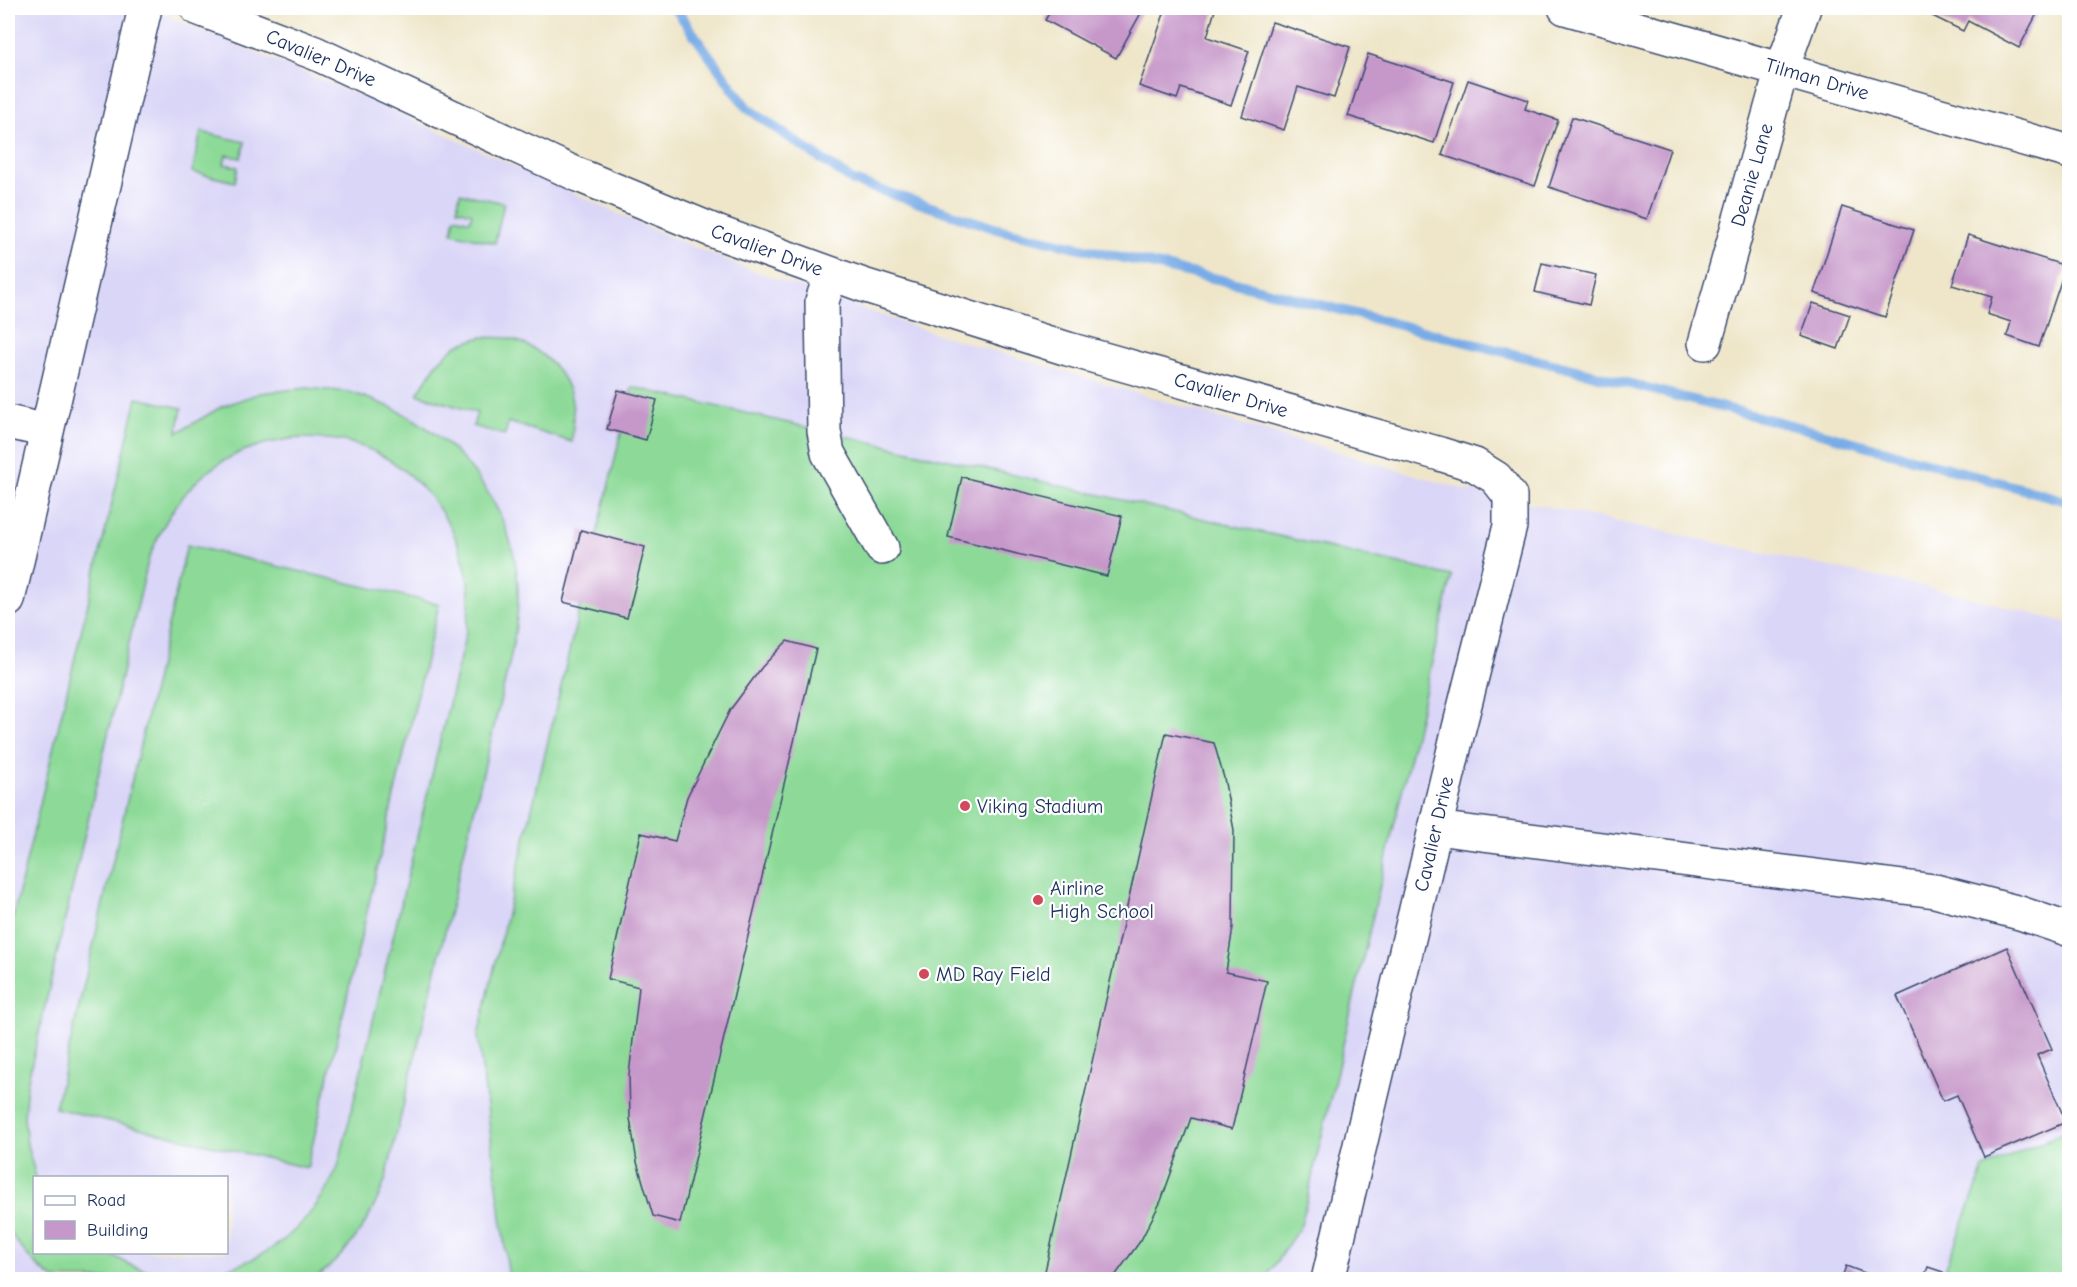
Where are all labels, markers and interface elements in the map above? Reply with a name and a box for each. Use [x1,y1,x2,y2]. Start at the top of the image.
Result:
street label: Cavalier Drive [262,24,380,92]
street label: Tilman Drive [1762,53,1872,105]
street label: Deanie Lane [1726,121,1778,229]
street label: Cavalier Drive [708,219,826,281]
street label: Cavalier Drive [1171,368,1291,422]
street label: Cavalier Drive [1410,774,1458,894]
place label: Viking Stadium [977,795,1103,818]
marker: Viking Stadium [958,799,972,813]
place label: Airline High School [1050,877,1154,923]
marker: Airline High School [1031,893,1045,907]
place label: MD Ray Field [936,963,1051,986]
marker: MD Ray Field [917,967,931,981]
legend [33,1176,228,1254]
text: Road [87,1190,126,1211]
text: Building [87,1220,149,1241]

